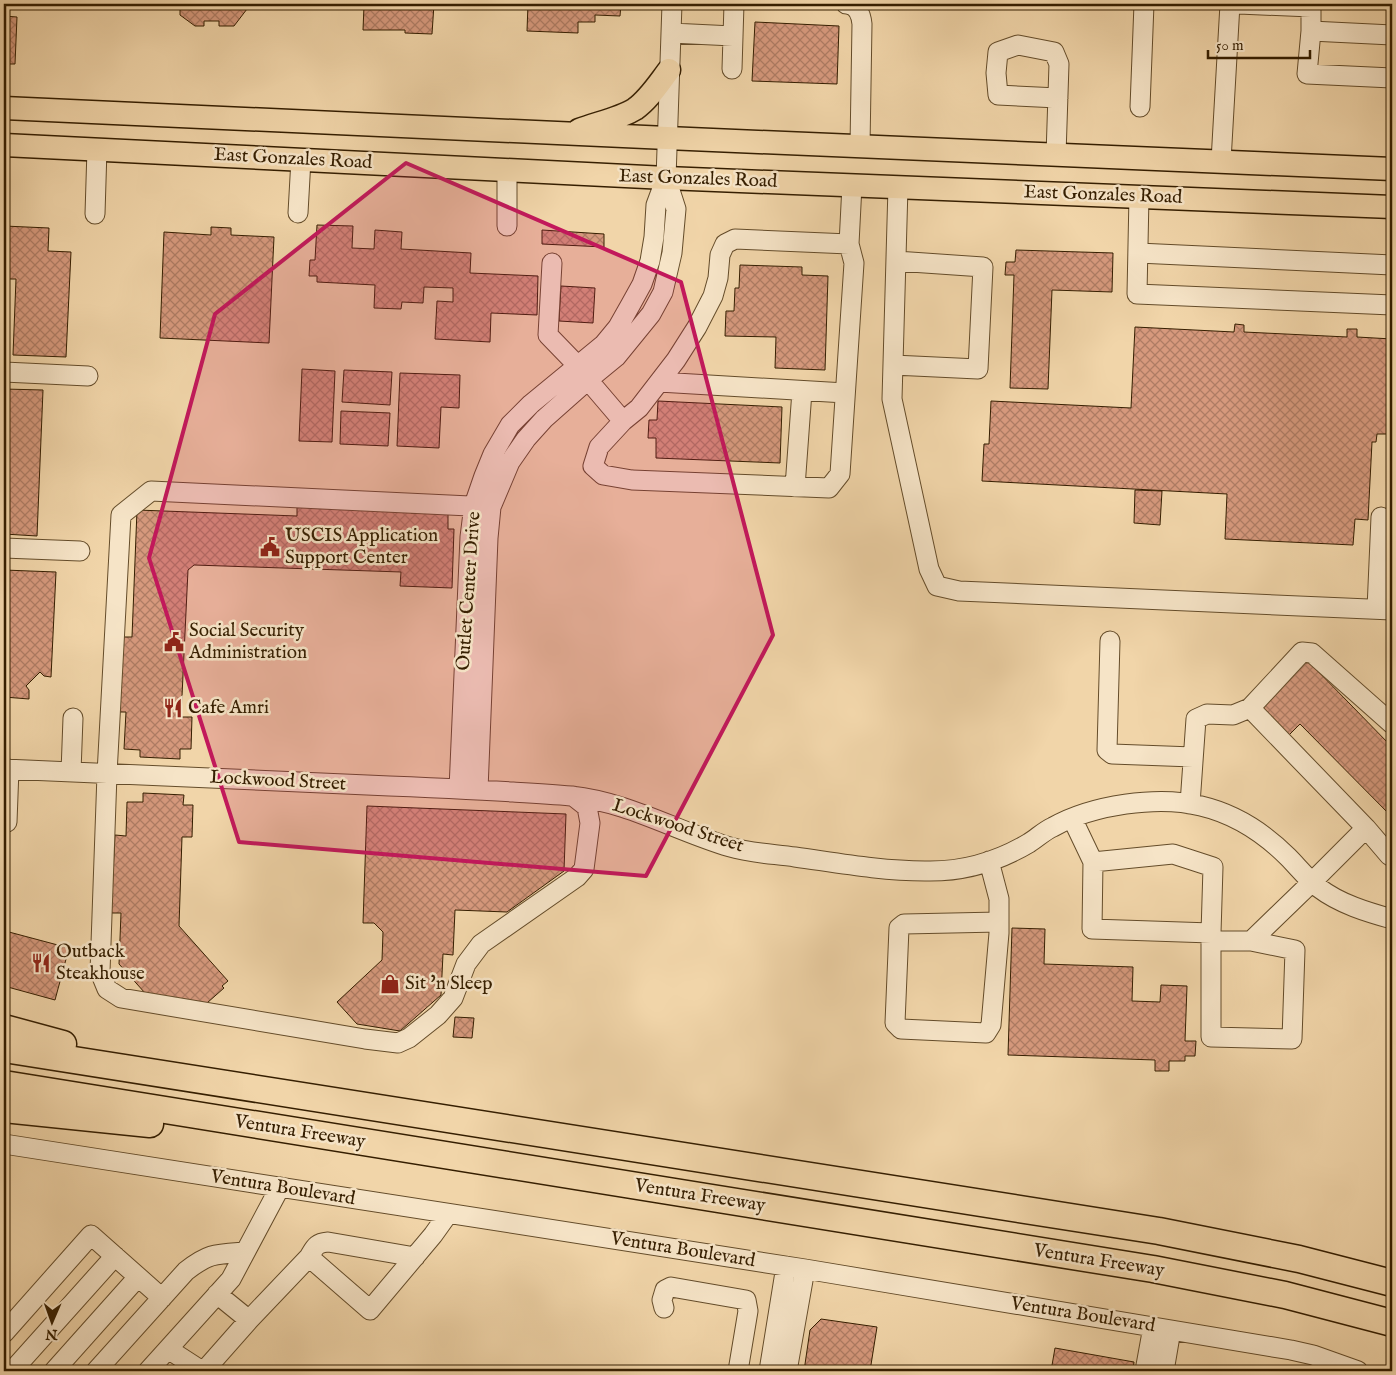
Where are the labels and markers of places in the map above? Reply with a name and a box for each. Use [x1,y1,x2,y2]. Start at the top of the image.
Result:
place label: USCIS Application Support Center [285,524,438,570]
public building icon: USCIS Application Support Center [259,536,281,558]
place label: Social Security Administration [188,619,307,665]
public building icon: Social Security Administration [163,631,185,653]
place label: Cafe Amri [188,696,269,720]
restaurant icon: Cafe Amri [162,697,184,719]
place label: Outback Steakhouse [56,940,145,986]
restaurant icon: Outback Steakhouse [30,952,52,974]
place label: Sit 'n Sleep [405,972,493,996]
shop icon: Sit 'n Sleep [379,973,401,995]

